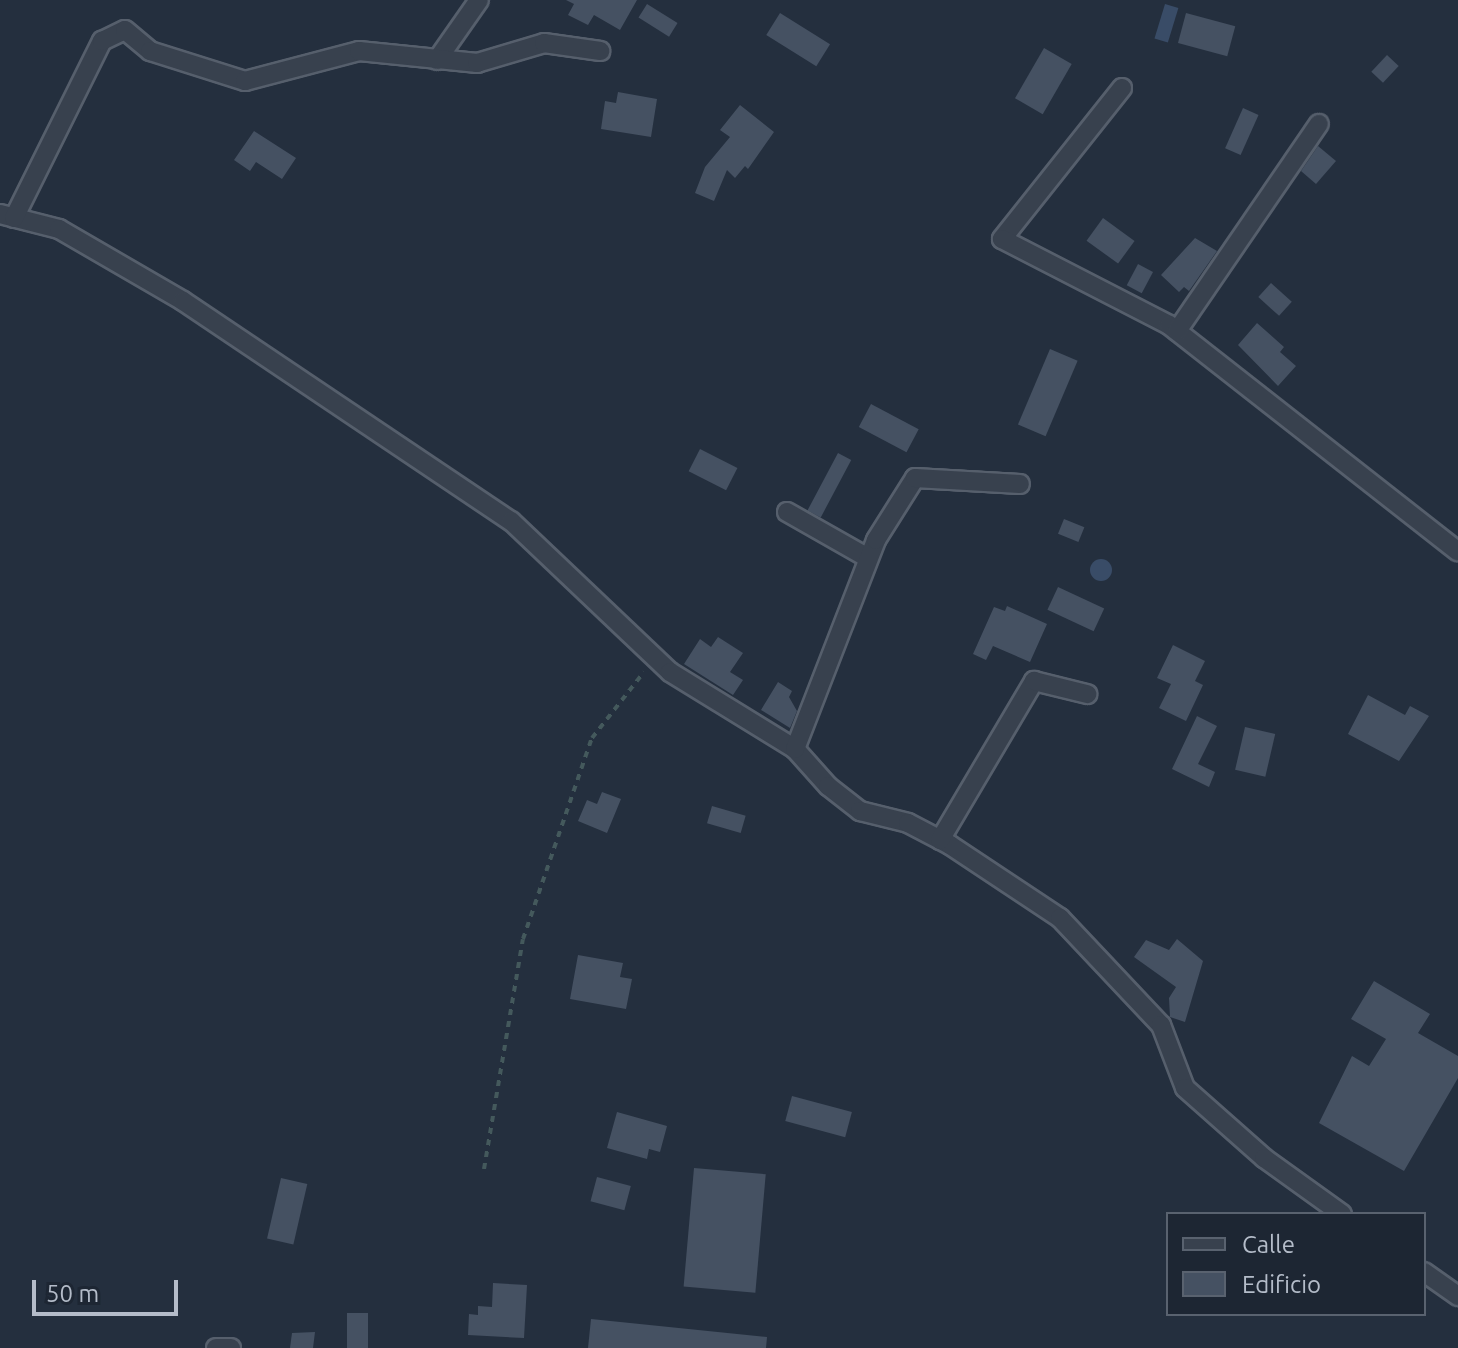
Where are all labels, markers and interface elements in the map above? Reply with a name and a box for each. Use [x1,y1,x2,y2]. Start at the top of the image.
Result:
legend [1166,1212,1426,1316]
text: Calle [1242,1231,1295,1258]
scale bar [36,1264,182,1314]
text: Edificio [1242,1271,1321,1298]
text: 50 m [46,1280,99,1307]

